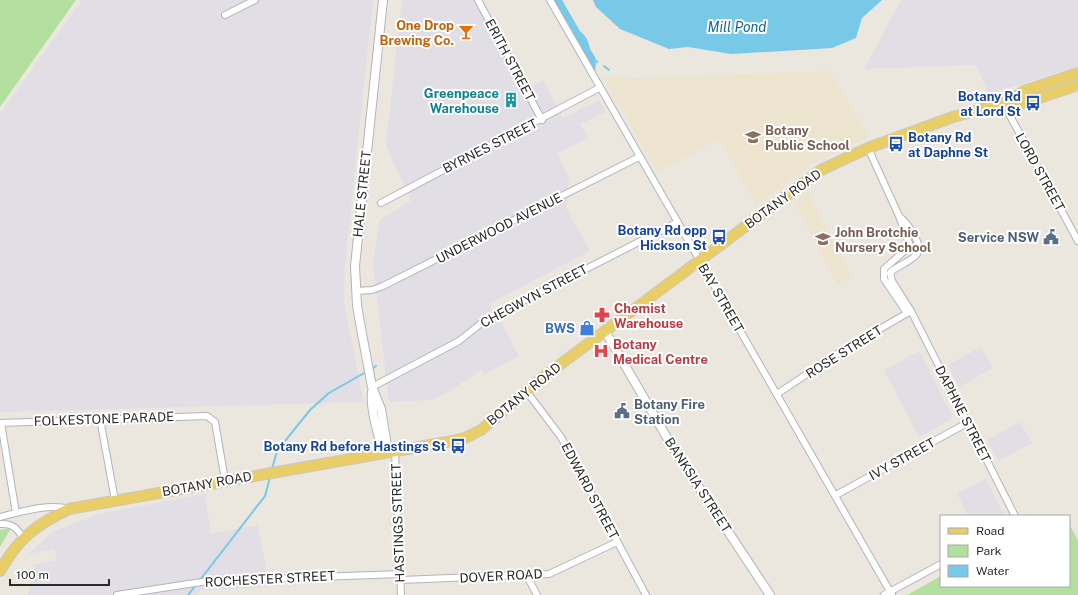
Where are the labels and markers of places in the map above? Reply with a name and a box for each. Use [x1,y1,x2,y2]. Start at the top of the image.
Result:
place label: One Drop Brewing Co. [380,18,454,48]
bar icon: One Drop Brewing Co. [457,23,475,41]
place label: Greenpeace Warehouse [424,86,499,116]
place label: Botany Rd at Lord St [958,89,1021,119]
building icon: Greenpeace Warehouse [502,91,520,109]
bus stop icon: Botany Rd at Lord St [1024,94,1042,112]
place label: Botany Public School [765,123,850,153]
school or university icon: Botany Public School [744,128,762,146]
place label: Botany Rd at Daphne St [908,130,988,160]
bus stop icon: Botany Rd at Daphne St [887,135,905,153]
place label: Botany Rd opp Hickson St [618,223,707,253]
place label: John Brotchie Nursery School [835,225,931,255]
bus stop icon: Botany Rd opp Hickson St [710,228,728,246]
public building icon: Service NSW [1042,228,1060,246]
school or university icon: John Brotchie Nursery School [814,230,832,248]
place label: Service NSW [958,230,1039,245]
place label: Chemist Warehouse [614,301,683,331]
pharmacy icon: Chemist Warehouse [593,306,611,324]
shop icon: BWS [578,319,596,337]
place label: BWS [545,321,575,336]
place label: Botany Medical Centre [613,337,708,367]
hospital icon: Botany Medical Centre [592,342,610,360]
place label: Botany Fire Station [634,397,705,427]
public building icon: Botany Fire Station [613,402,631,420]
bus stop icon: Botany Rd before Hastings St [449,437,467,455]
place label: Botany Rd before Hastings St [263,439,446,454]

